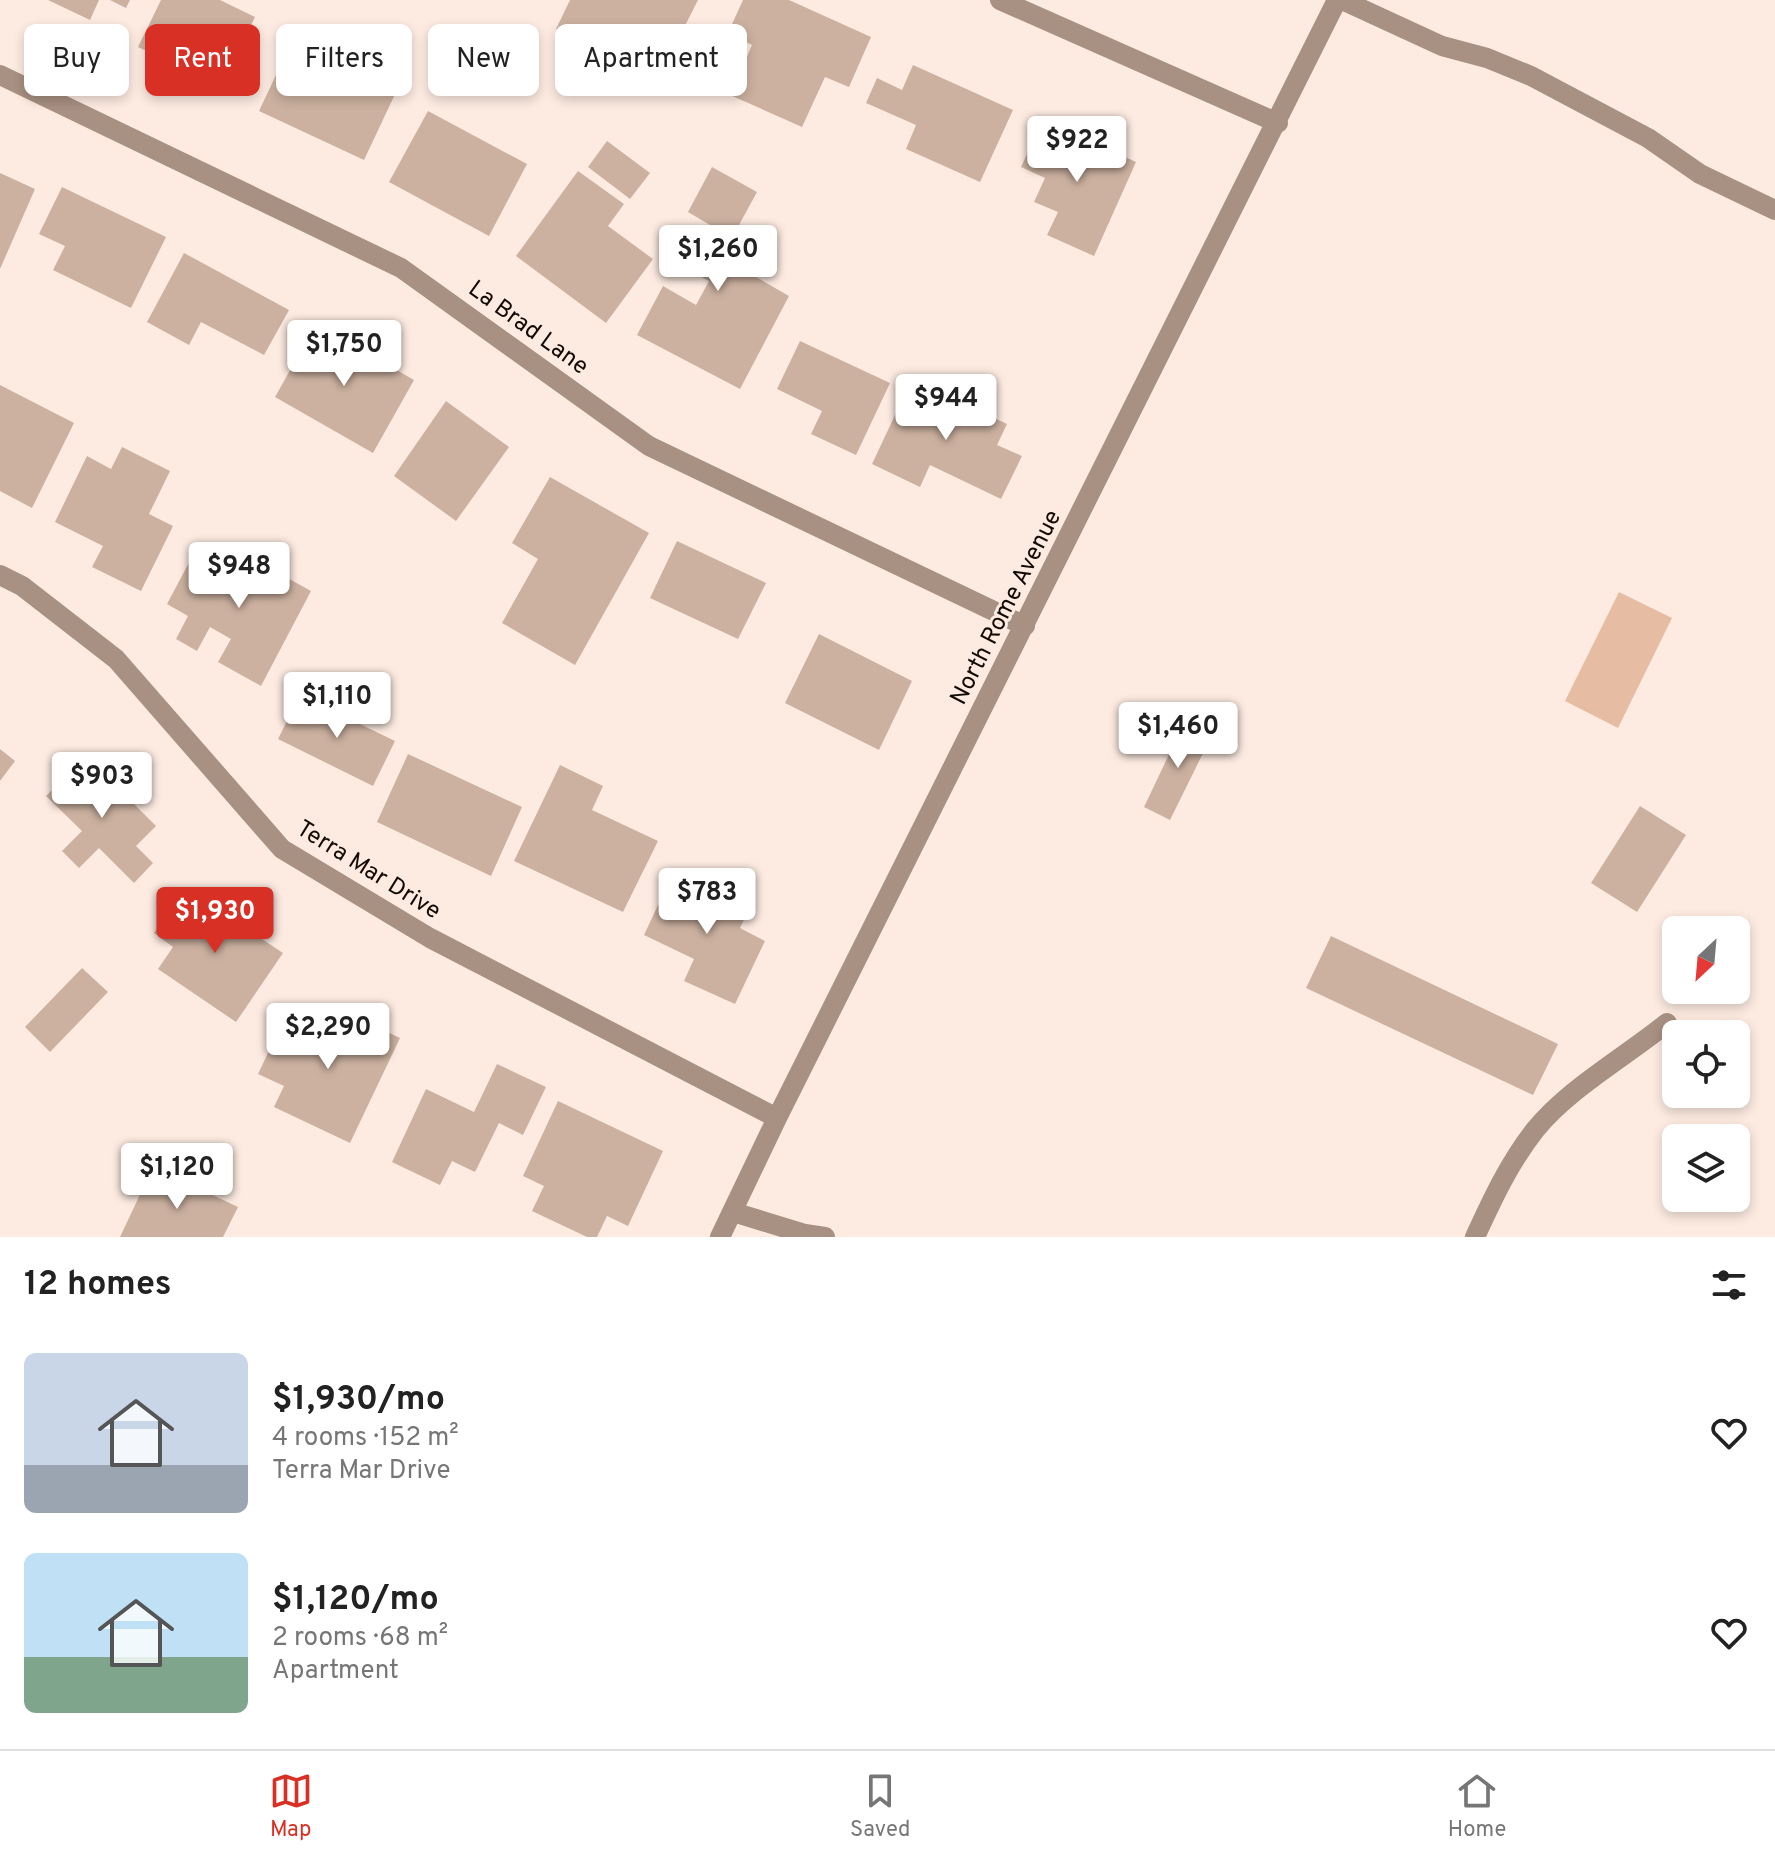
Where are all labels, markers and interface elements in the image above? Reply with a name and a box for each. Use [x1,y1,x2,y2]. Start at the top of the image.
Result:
chip: Buy [24,24,129,96]
chip: Rent [145,24,260,96]
chip: Filters [276,24,412,96]
chip: New [428,24,539,96]
chip: Apartment [555,24,747,96]
pin: $922 [1030,116,1124,184]
text: $922 [1045,125,1109,158]
pin: $1,260 [653,225,783,293]
text: $1,260 [677,234,759,267]
street label: La Brad Lane [462,275,594,382]
pin: $1,750 [279,320,409,388]
text: $1,750 [305,329,383,362]
pin: $944 [899,374,993,442]
text: $944 [913,383,979,416]
street label: North Rome Avenue [945,505,1069,710]
pin: $948 [192,542,286,610]
text: $948 [207,551,271,584]
pin: $1,110 [272,672,402,740]
text: $1,110 [302,681,372,714]
pin: $1,460 [1113,702,1243,770]
text: $1,460 [1137,711,1219,744]
pin: $903 [55,752,149,820]
text: $903 [70,761,134,794]
street label: Terra Mar Drive [290,814,446,927]
pin: $783 [660,868,754,936]
text: $783 [677,877,737,910]
pin: $1,930 [150,887,280,955]
text: $1,930 [174,896,256,929]
north arrow [1662,916,1750,1004]
map controls [1662,916,1750,1212]
pin: $2,290 [263,1003,393,1071]
text: $2,290 [284,1012,372,1045]
button: locate [1662,1020,1750,1108]
button: layers [1662,1124,1750,1212]
pin: $1,120 [112,1143,242,1211]
text: $1,120 [139,1152,215,1185]
icon: filters [1707,1263,1751,1307]
text: 12 homes [24,1264,171,1307]
text: $1,930/mo [272,1379,445,1422]
icon: home [88,1385,184,1481]
icon: heart [1707,1411,1751,1455]
text: 4 rooms · 152 m² [272,1422,459,1455]
text: Terra Mar Drive [272,1455,450,1488]
text: $1,120/mo [272,1579,439,1622]
icon: home [88,1585,184,1681]
icon: heart [1707,1611,1751,1655]
text: 2 rooms · 68 m² [272,1622,448,1655]
text: Apartment [272,1655,399,1688]
tab: Map [269,1769,313,1844]
tab: Saved [850,1769,911,1844]
tab: Home [1448,1769,1506,1844]

